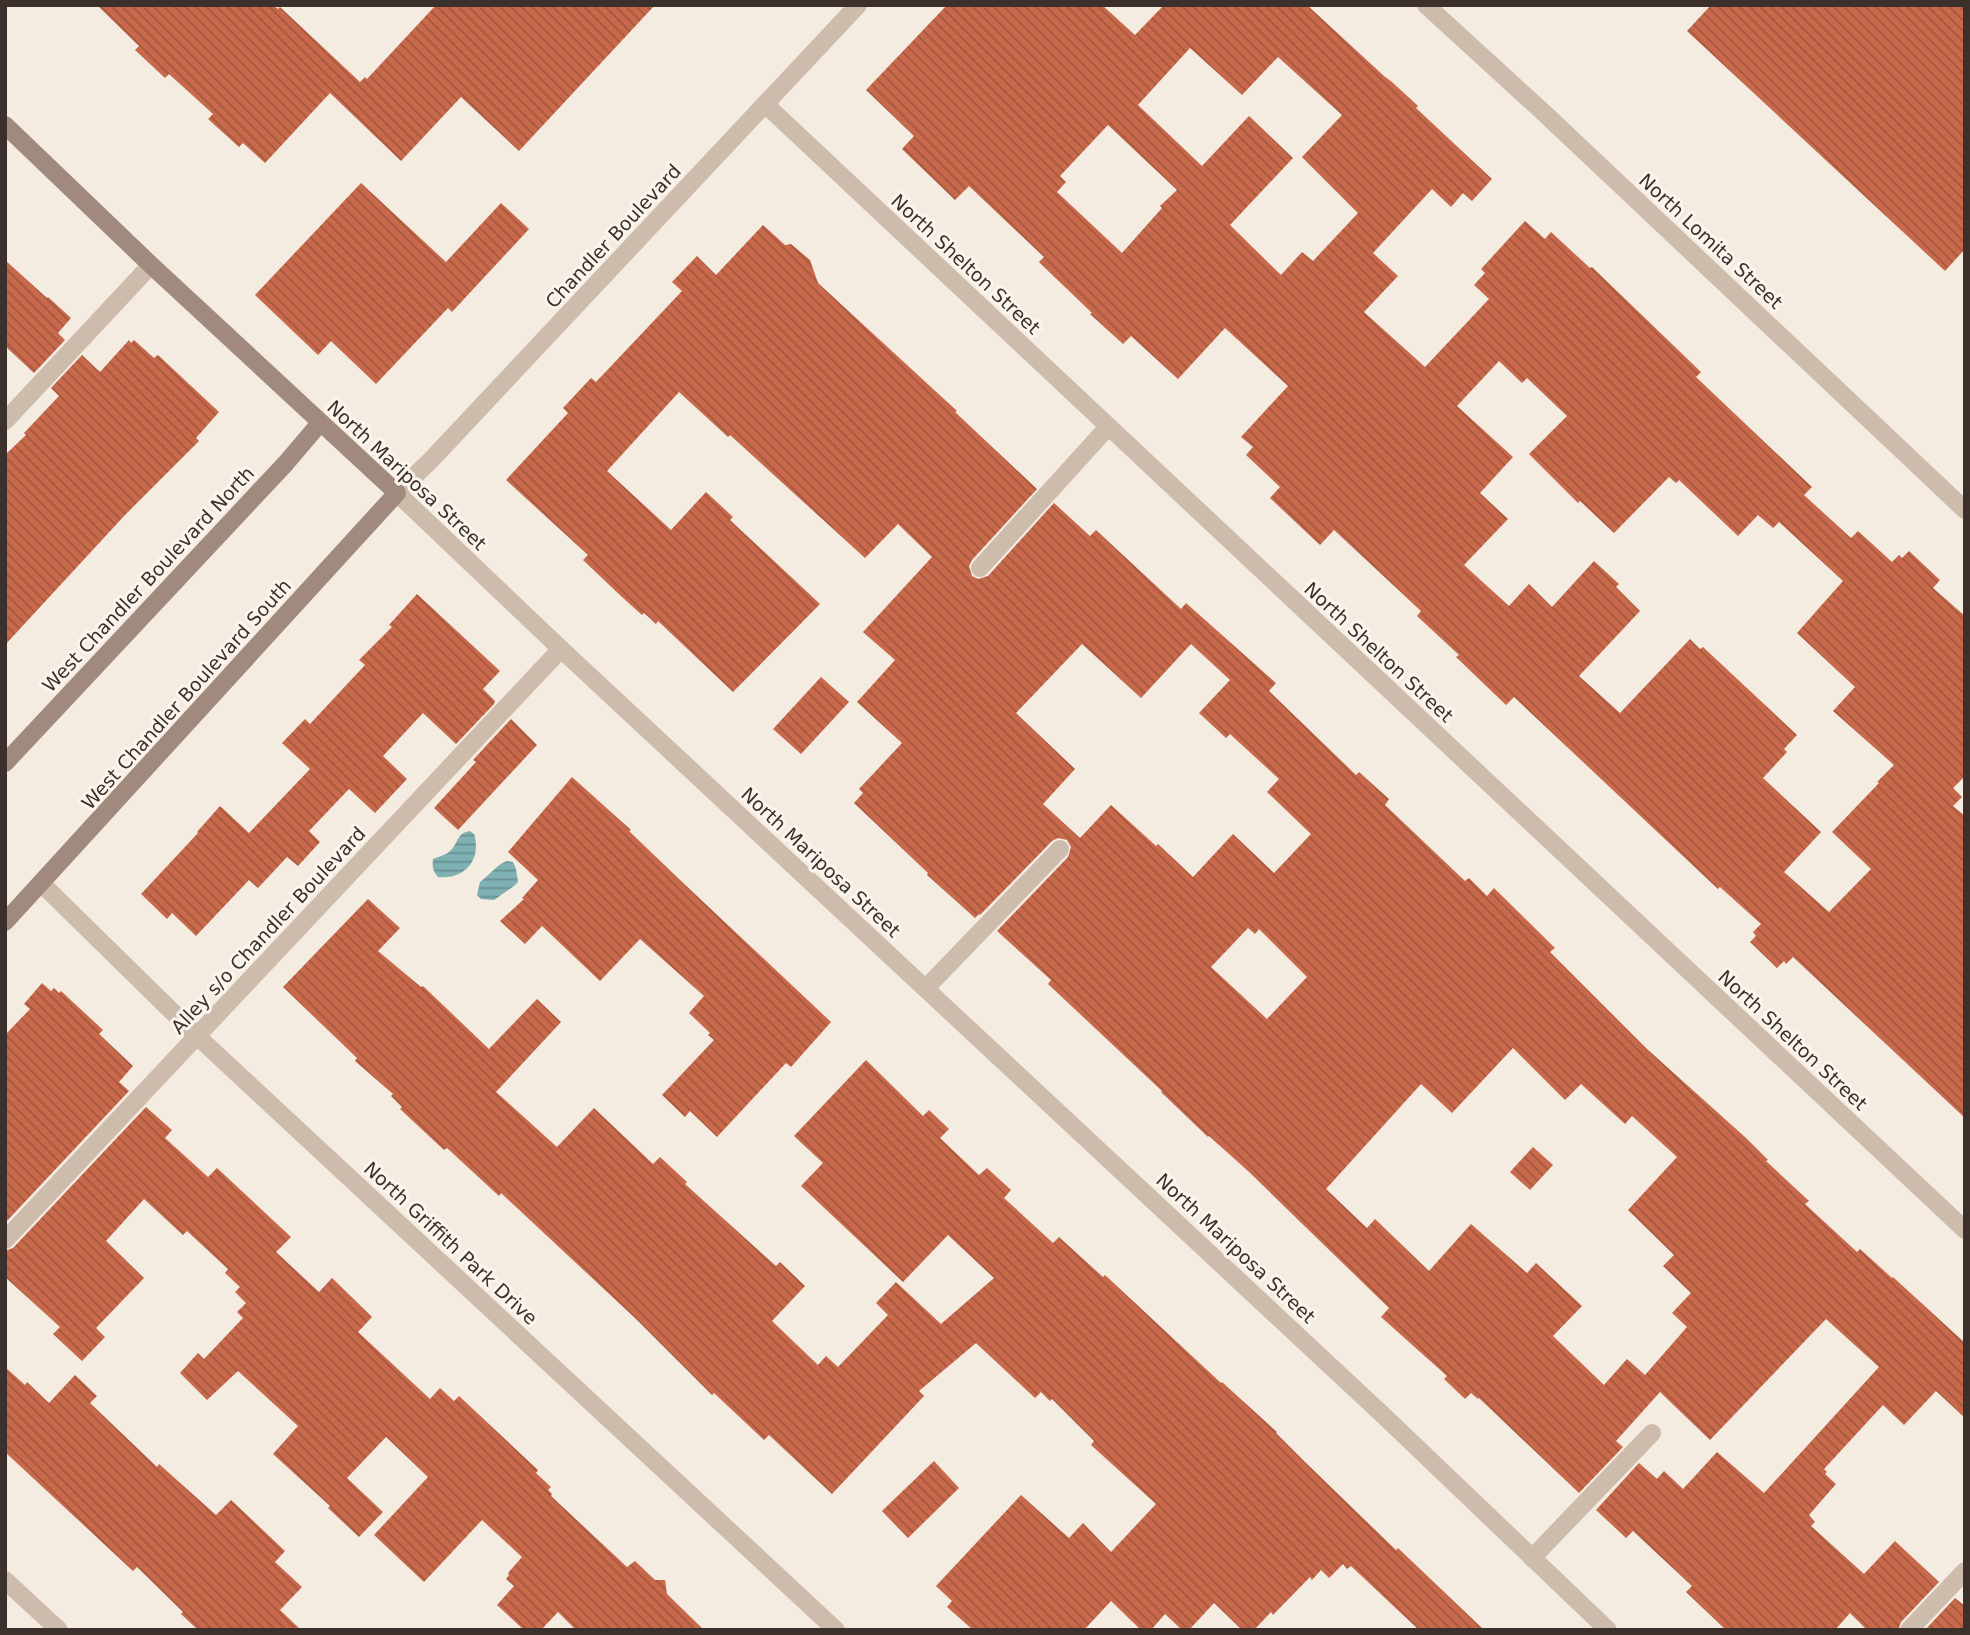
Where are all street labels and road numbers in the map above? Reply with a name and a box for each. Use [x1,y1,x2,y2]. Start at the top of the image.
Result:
street label: Chandler Boulevard [541,160,685,312]
street label: North Lomita Street [1635,169,1787,313]
street label: North Shelton Street [887,189,1045,339]
street label: North Mariposa Street [323,396,491,554]
street label: West Chandler Boulevard North [38,462,258,696]
street label: West Chandler Boulevard South [77,574,295,814]
street label: North Shelton Street [1300,577,1458,727]
street label: North Mariposa Street [737,783,905,941]
street label: Alley s/o Chandler Boulevard [166,822,370,1038]
street label: North Shelton Street [1714,965,1872,1115]
street label: North Griffith Park Drive [360,1157,542,1329]
street label: North Mariposa Street [1152,1169,1320,1327]

